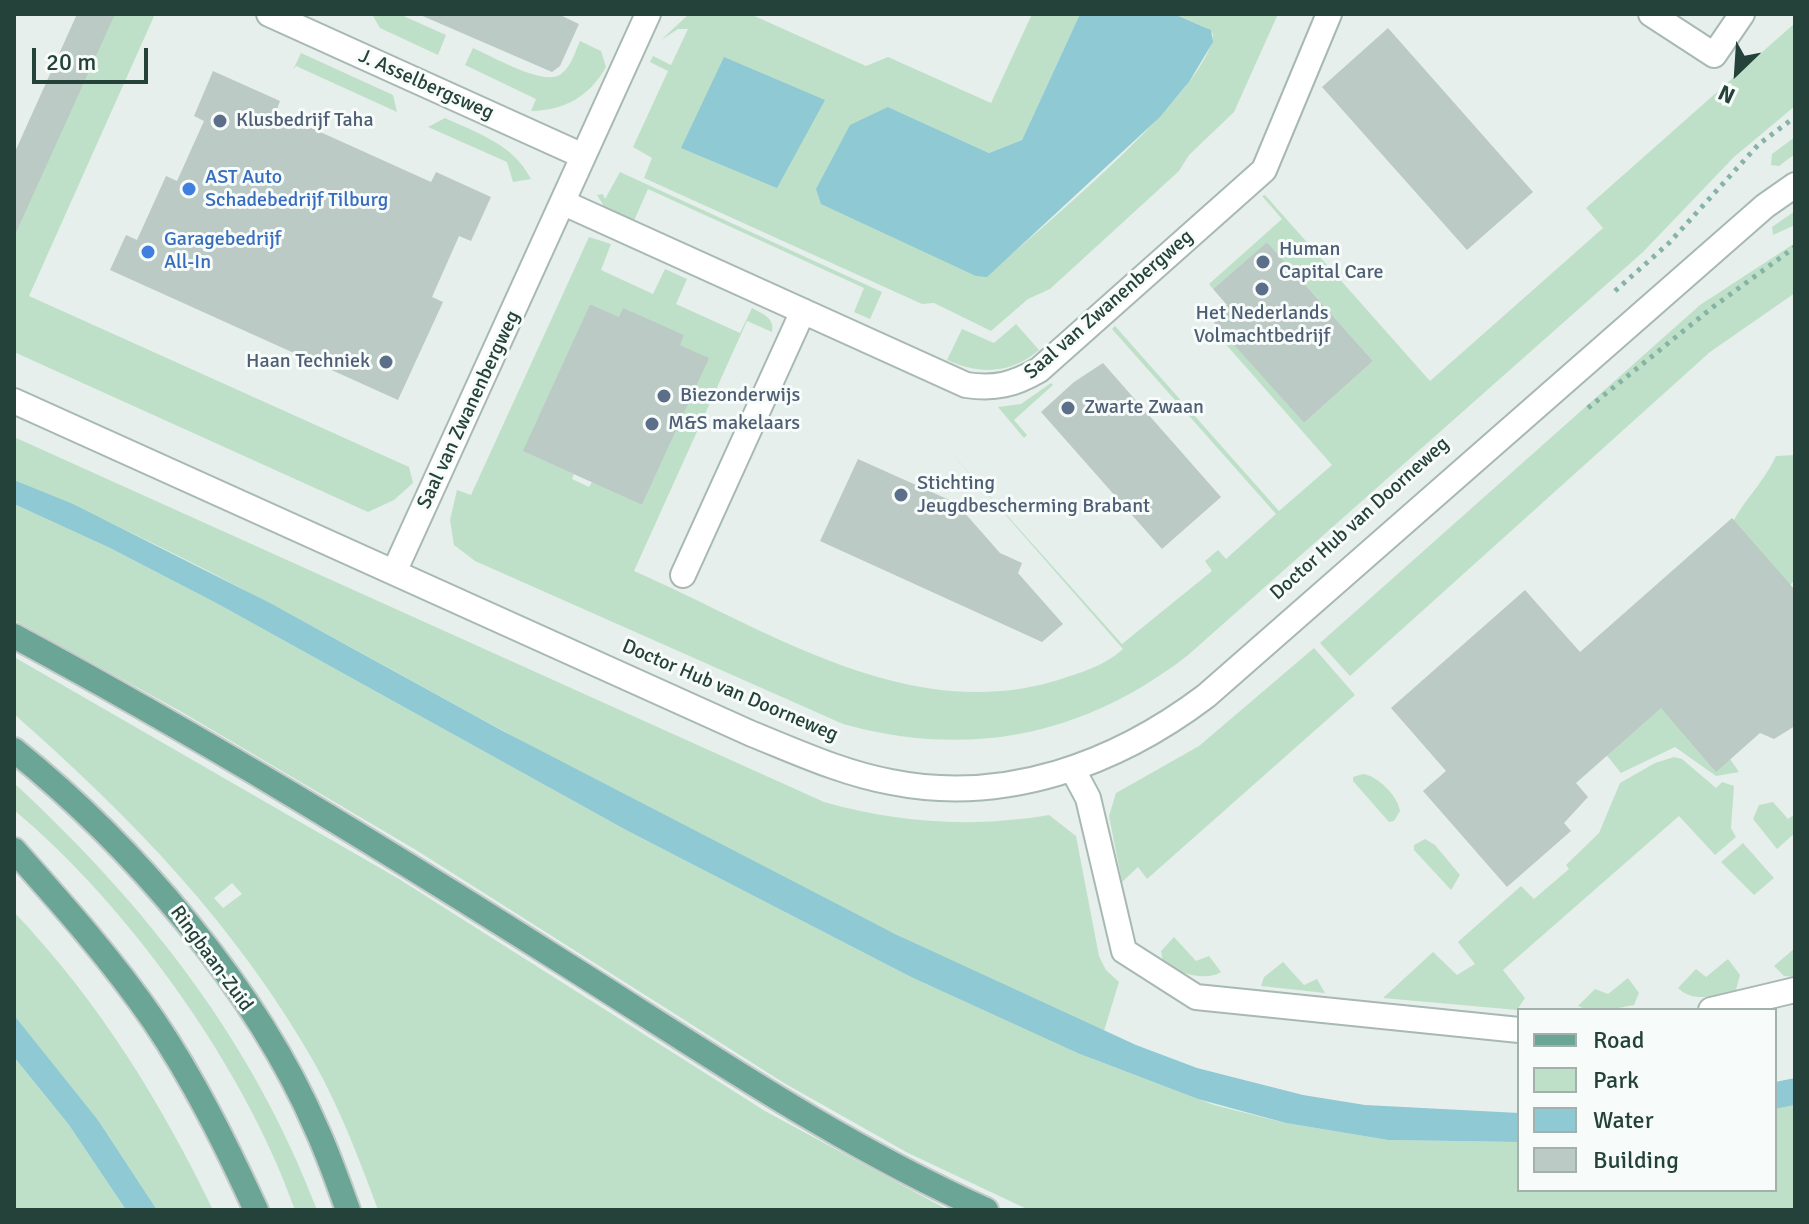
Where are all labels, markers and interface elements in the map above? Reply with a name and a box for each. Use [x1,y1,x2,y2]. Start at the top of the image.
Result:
scale bar [36,32,152,82]
north arrow [1697,32,1777,112]
street label: J. Asselbergsweg [355,44,497,126]
text: 20 m [46,47,96,77]
text: N [1714,79,1739,110]
place label: Klusbedrijf Taha [236,109,374,133]
marker: Klusbedrijf Taha [211,112,229,130]
place label: AST Auto Schadebedrijf Tilburg [205,166,388,213]
marker: AST Auto Schadebedrijf Tilburg [180,180,198,198]
street label: Saal van Zwanenbergweg [1020,225,1198,385]
place label: Garagebedrijf All-In [164,228,281,275]
place label: Human Capital Care [1279,238,1383,285]
marker: Garagebedrijf All-In [139,243,157,261]
marker: Human Capital Care [1254,253,1272,271]
marker: Het Nederlands Volmachtbedrijf [1253,280,1271,298]
place label: Het Nederlands Volmachtbedrijf [1194,302,1330,349]
street label: Saal van Zwanenbergweg [412,307,526,513]
place label: Haan Techniek [246,350,370,374]
marker: Haan Techniek [377,353,395,371]
place label: Biezonderwijs [680,384,800,408]
marker: Biezonderwijs [655,387,673,405]
place label: Zwarte Zwaan [1084,396,1204,420]
marker: Zwarte Zwaan [1059,399,1077,417]
place label: M&S makelaars [668,412,800,436]
marker: M&S makelaars [643,415,661,433]
street label: Doctor Hub van Doorneweg [1266,432,1454,606]
place label: Stichting Jeugdbescherming Brabant [917,472,1150,519]
marker: Stichting Jeugdbescherming Brabant [892,486,910,504]
street label: Doctor Hub van Doorneweg [618,635,842,747]
street label: Ringbaan-Zuid [165,901,257,1017]
legend [1517,1008,1777,1192]
text: Road [1593,1025,1644,1055]
text: Park [1593,1065,1639,1095]
text: Water [1593,1105,1653,1135]
text: Building [1593,1145,1679,1175]

